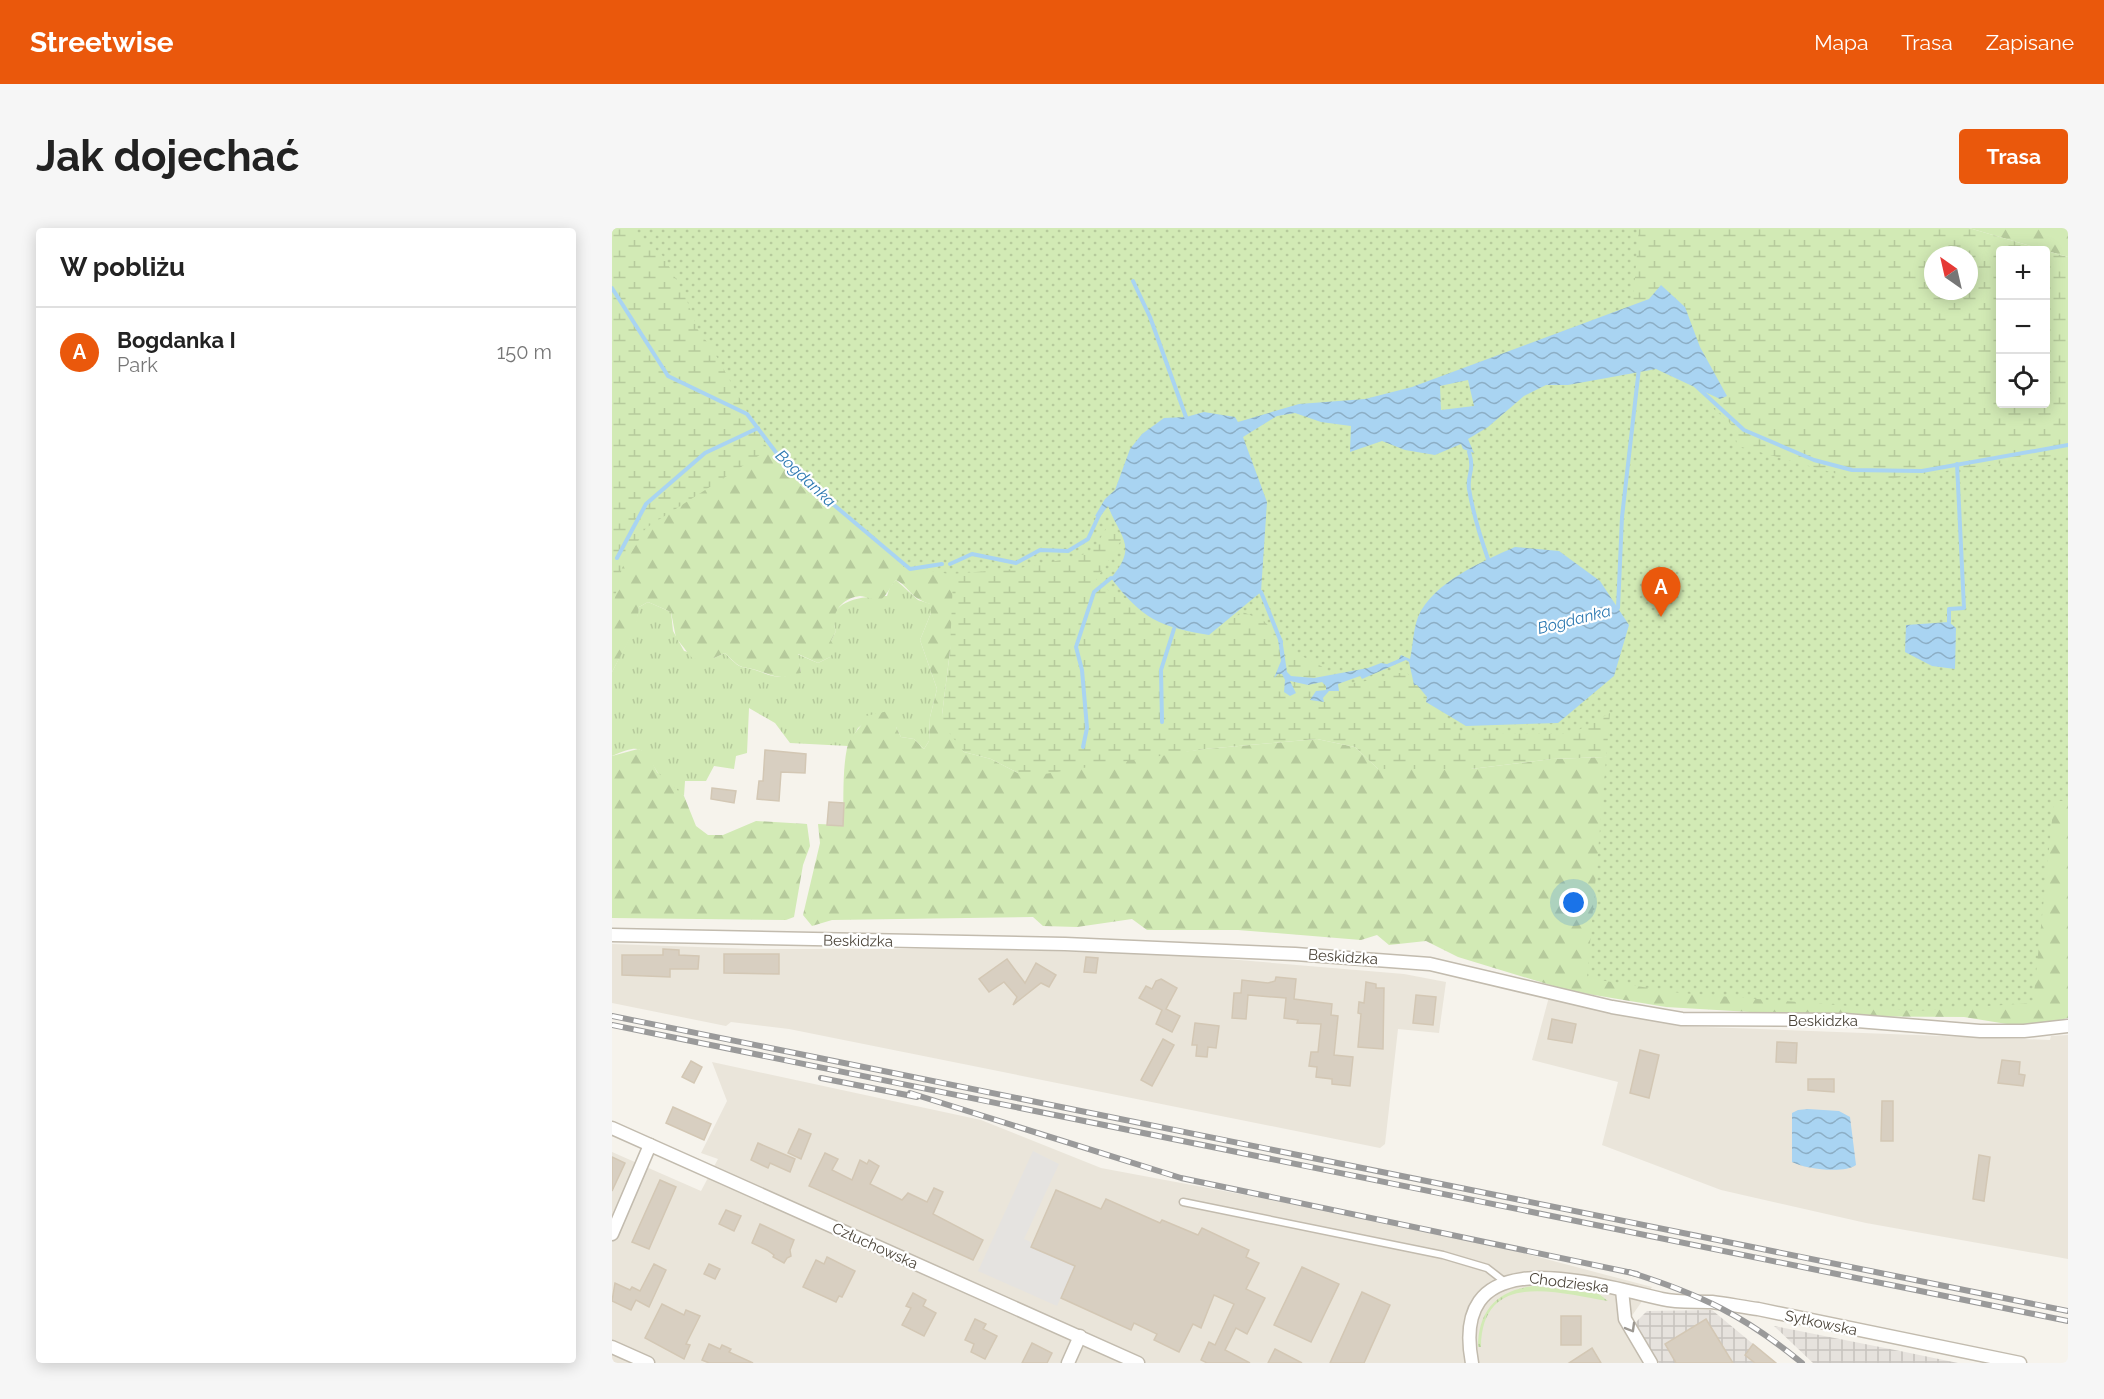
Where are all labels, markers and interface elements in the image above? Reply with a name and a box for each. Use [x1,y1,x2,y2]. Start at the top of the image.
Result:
text: Streetwise [30,26,174,59]
text: Mapa [1814,30,1868,55]
text: Trasa [1901,30,1953,55]
text: Zapisane [1986,30,2074,55]
button: Trasa [1959,129,2068,184]
text: Jak dojechać [36,132,299,181]
north arrow [1924,246,1978,300]
map controls [1996,246,2050,408]
button: + [1996,246,2050,300]
text: W pobliżu [60,252,185,282]
button: − [1996,300,2050,354]
text: Bogdanka I [117,327,236,353]
text: A [73,340,86,364]
text: 150 m [497,340,552,364]
text: Park [117,353,158,377]
button: locate [1996,354,2050,408]
water label: Bogdanka [772,446,840,511]
pin: A [1642,568,1680,617]
water label: Bogdanka [1535,601,1613,638]
your location [1559,888,1588,917]
street label: Beskidzka [823,931,893,951]
street label: Beskidzka [1307,946,1379,968]
street label: Beskidzka [1788,1012,1858,1030]
street label: Człuchowska [829,1219,921,1273]
street label: Chodzieska [1528,1269,1610,1297]
street label: Sytkowska [1783,1307,1859,1339]
one-way arrow [1624,1322,1635,1333]

